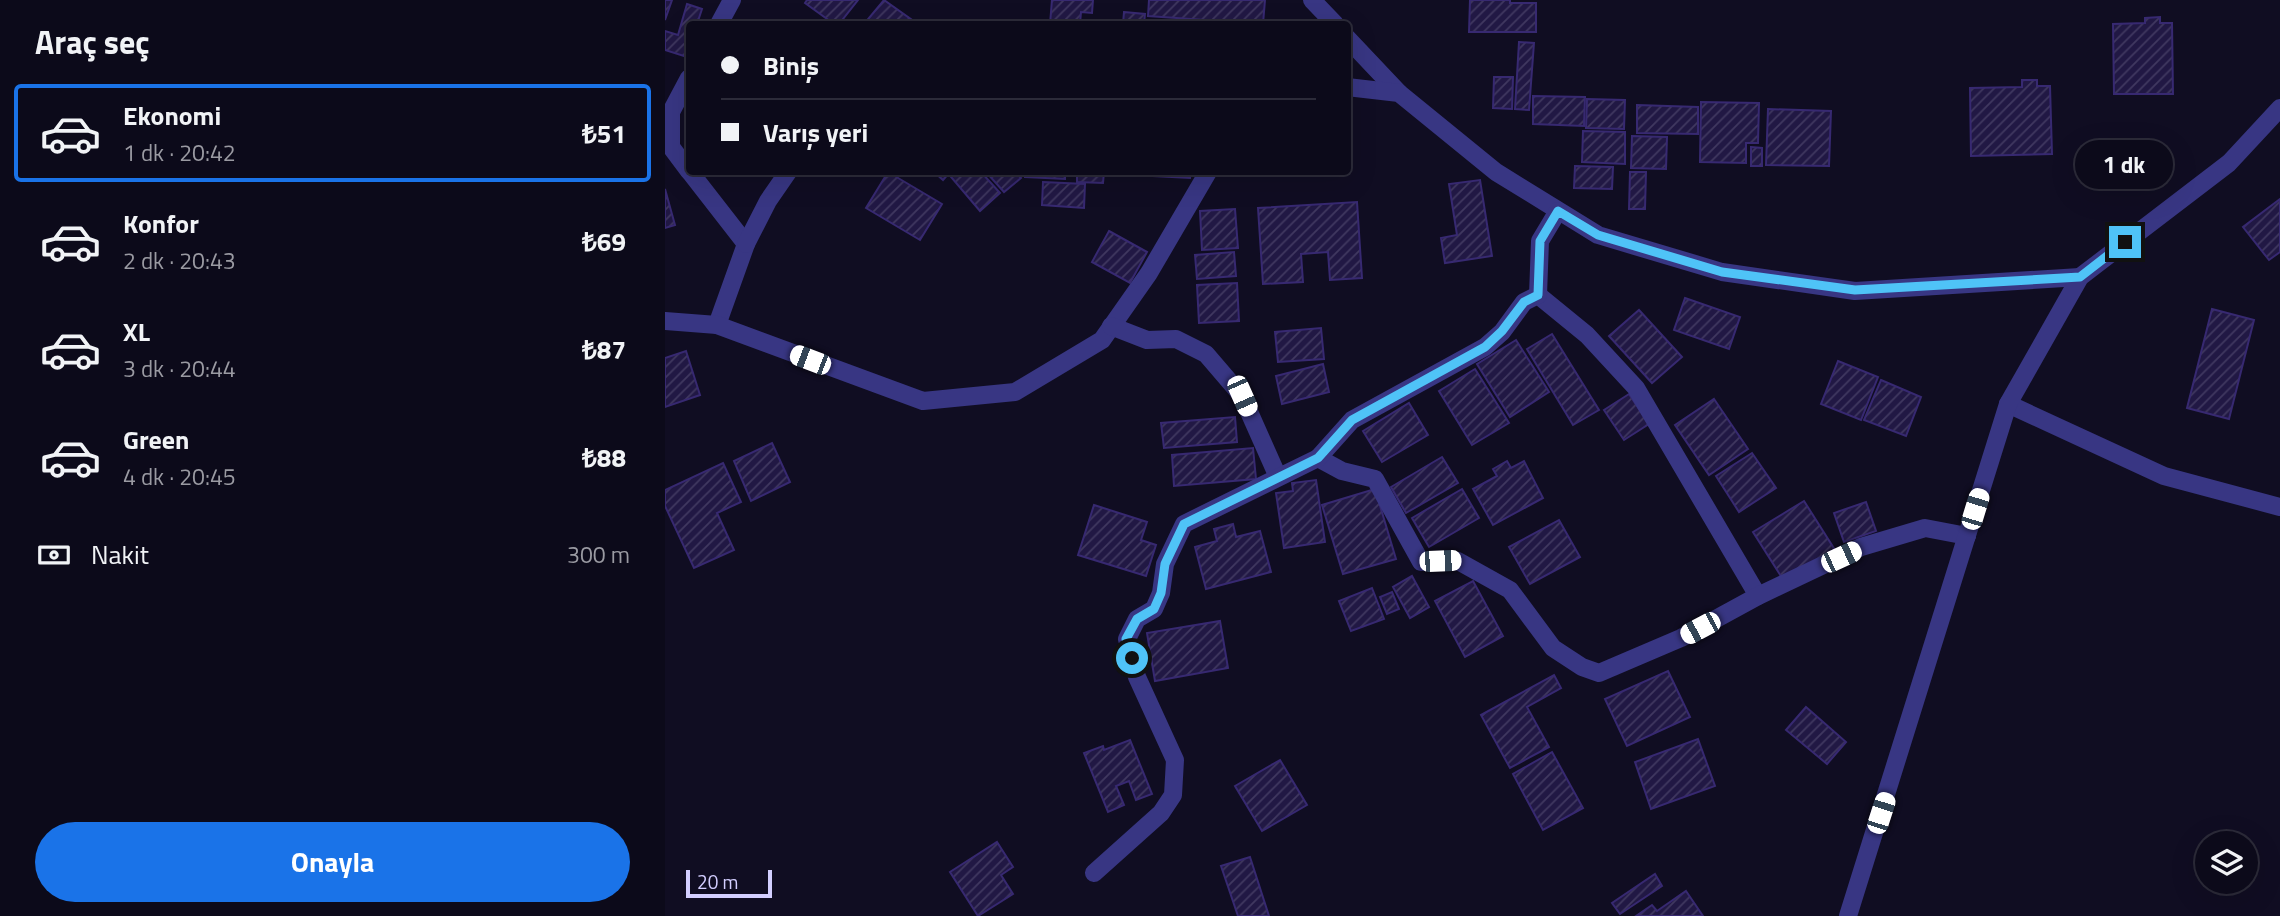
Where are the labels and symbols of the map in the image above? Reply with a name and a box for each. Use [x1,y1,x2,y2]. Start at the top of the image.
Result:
callout: 1 dk [2076,140,2174,190]
route end [2109,226,2141,258]
car [787,343,834,377]
car [1224,373,1261,419]
car [1959,486,1992,532]
car [1818,539,1865,575]
car [1419,550,1462,572]
car [1677,609,1724,647]
route start [1116,642,1148,674]
car [1865,790,1898,836]
scale bar [686,867,772,899]

